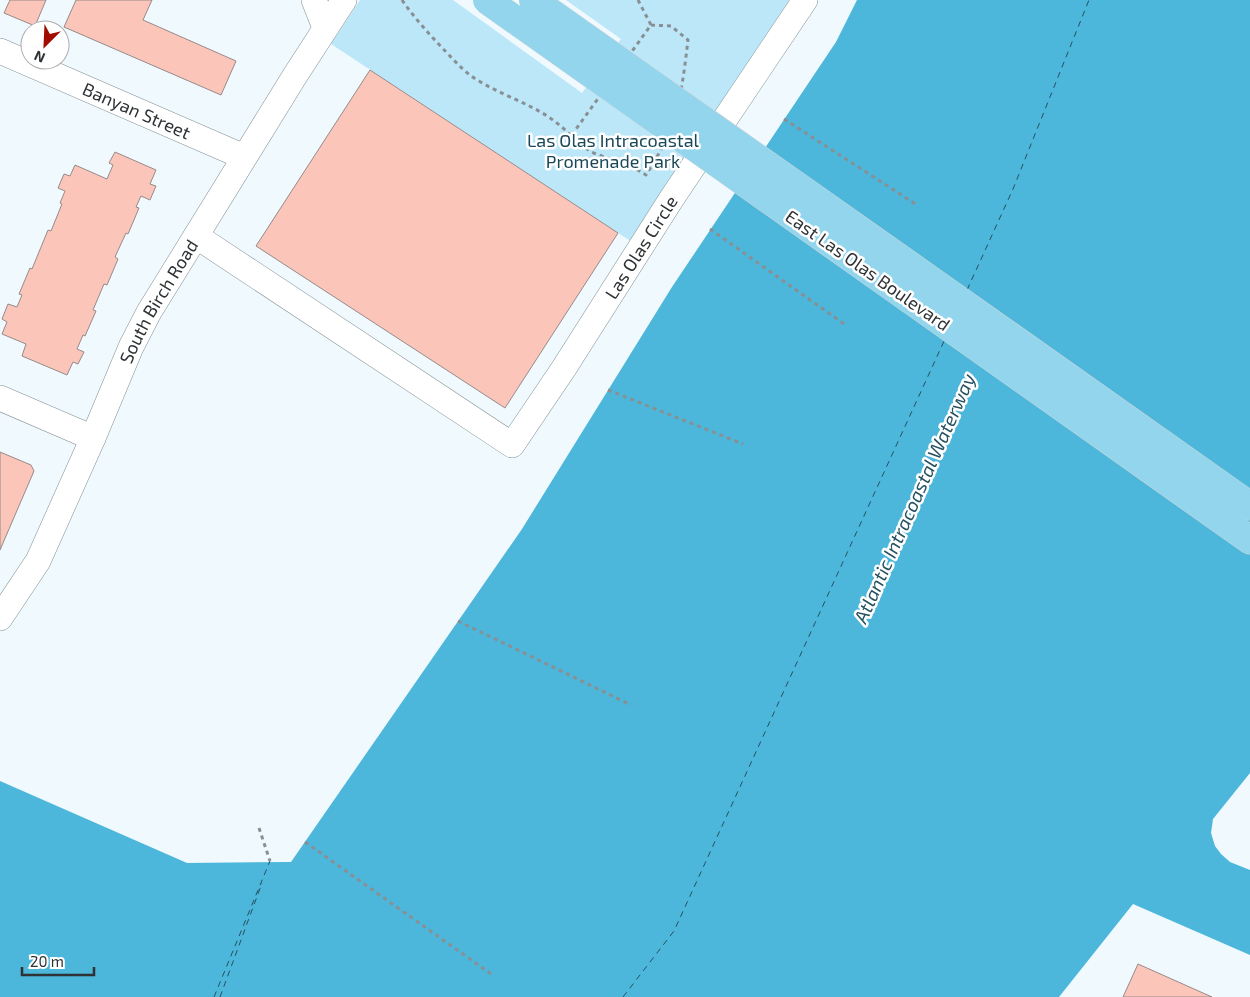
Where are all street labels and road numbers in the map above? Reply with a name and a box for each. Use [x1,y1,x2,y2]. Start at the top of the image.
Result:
street label: Banyan Street [79,77,194,144]
street label: Las Olas Circle [600,191,682,303]
street label: East Las Olas Boulevard [781,205,955,335]
street label: South Birch Road [114,235,202,367]

